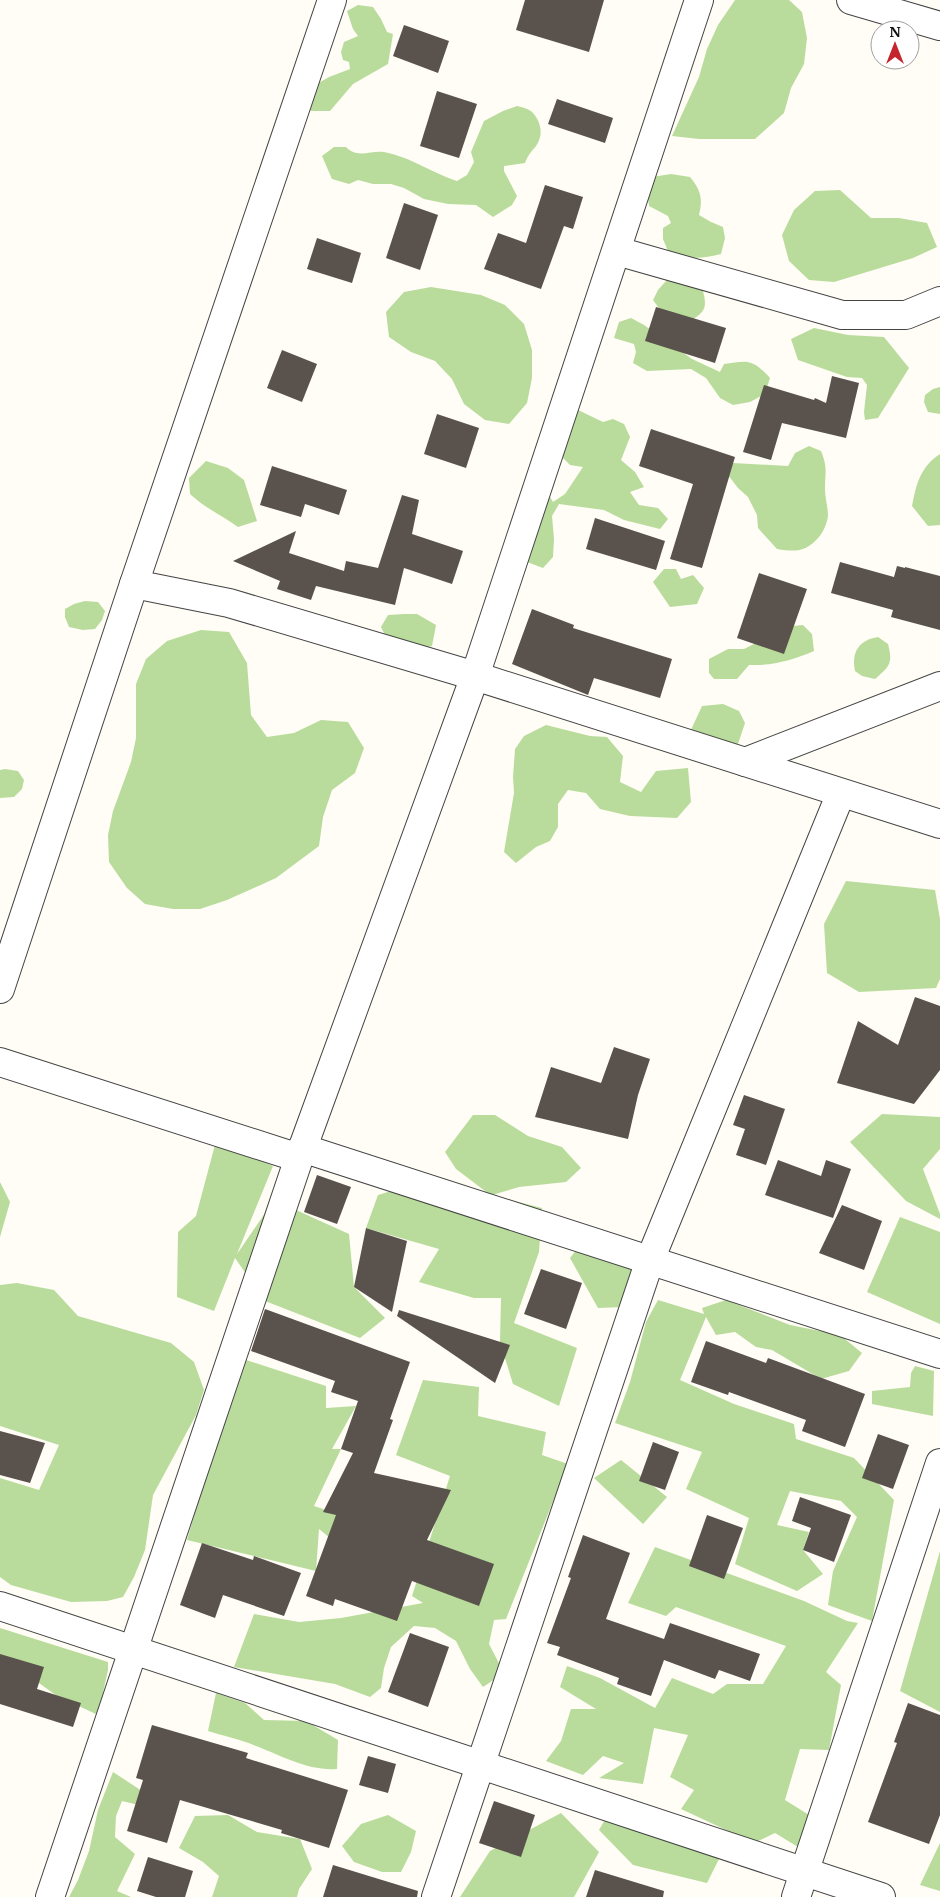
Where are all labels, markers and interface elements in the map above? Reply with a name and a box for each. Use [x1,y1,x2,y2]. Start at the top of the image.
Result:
north arrow [870,20,920,70]
text: N [889,23,901,41]

